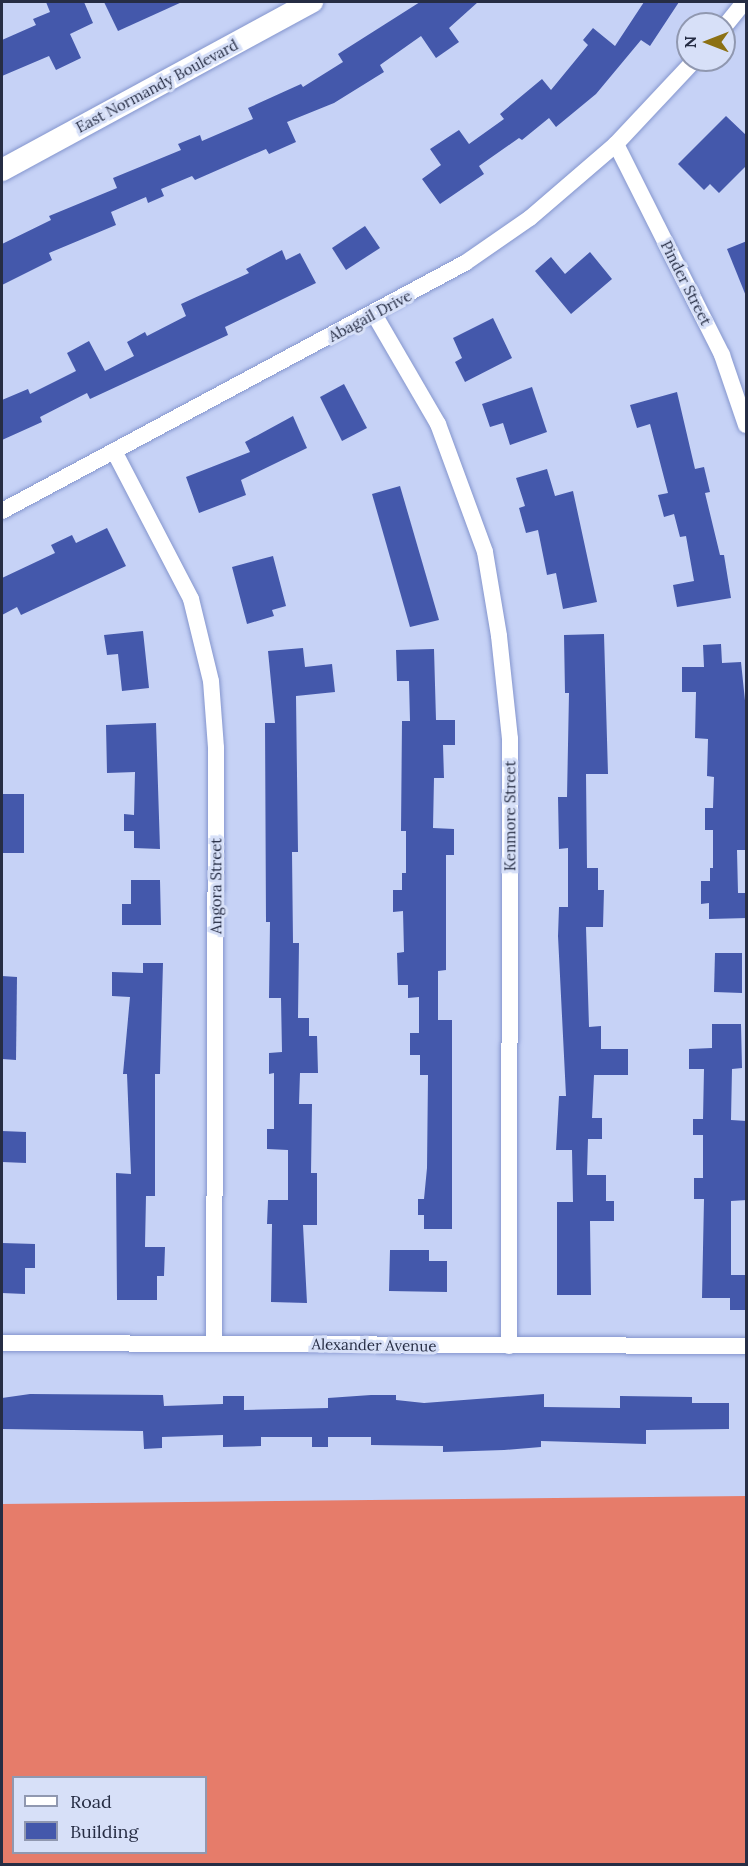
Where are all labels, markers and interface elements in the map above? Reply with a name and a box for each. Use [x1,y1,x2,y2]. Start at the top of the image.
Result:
north arrow [676,12,736,72]
street label: East Normandy Boulevard [73,36,241,136]
text: N [680,36,700,48]
street label: Pinder Street [657,238,715,328]
street label: Abagail Drive [325,287,415,345]
street label: Kenmore Street [501,761,519,871]
street label: Angora Street [207,838,225,934]
street label: Alexander Avenue [311,1335,437,1355]
legend [12,1776,207,1854]
text: Road [70,1790,112,1813]
text: Building [70,1820,138,1843]

